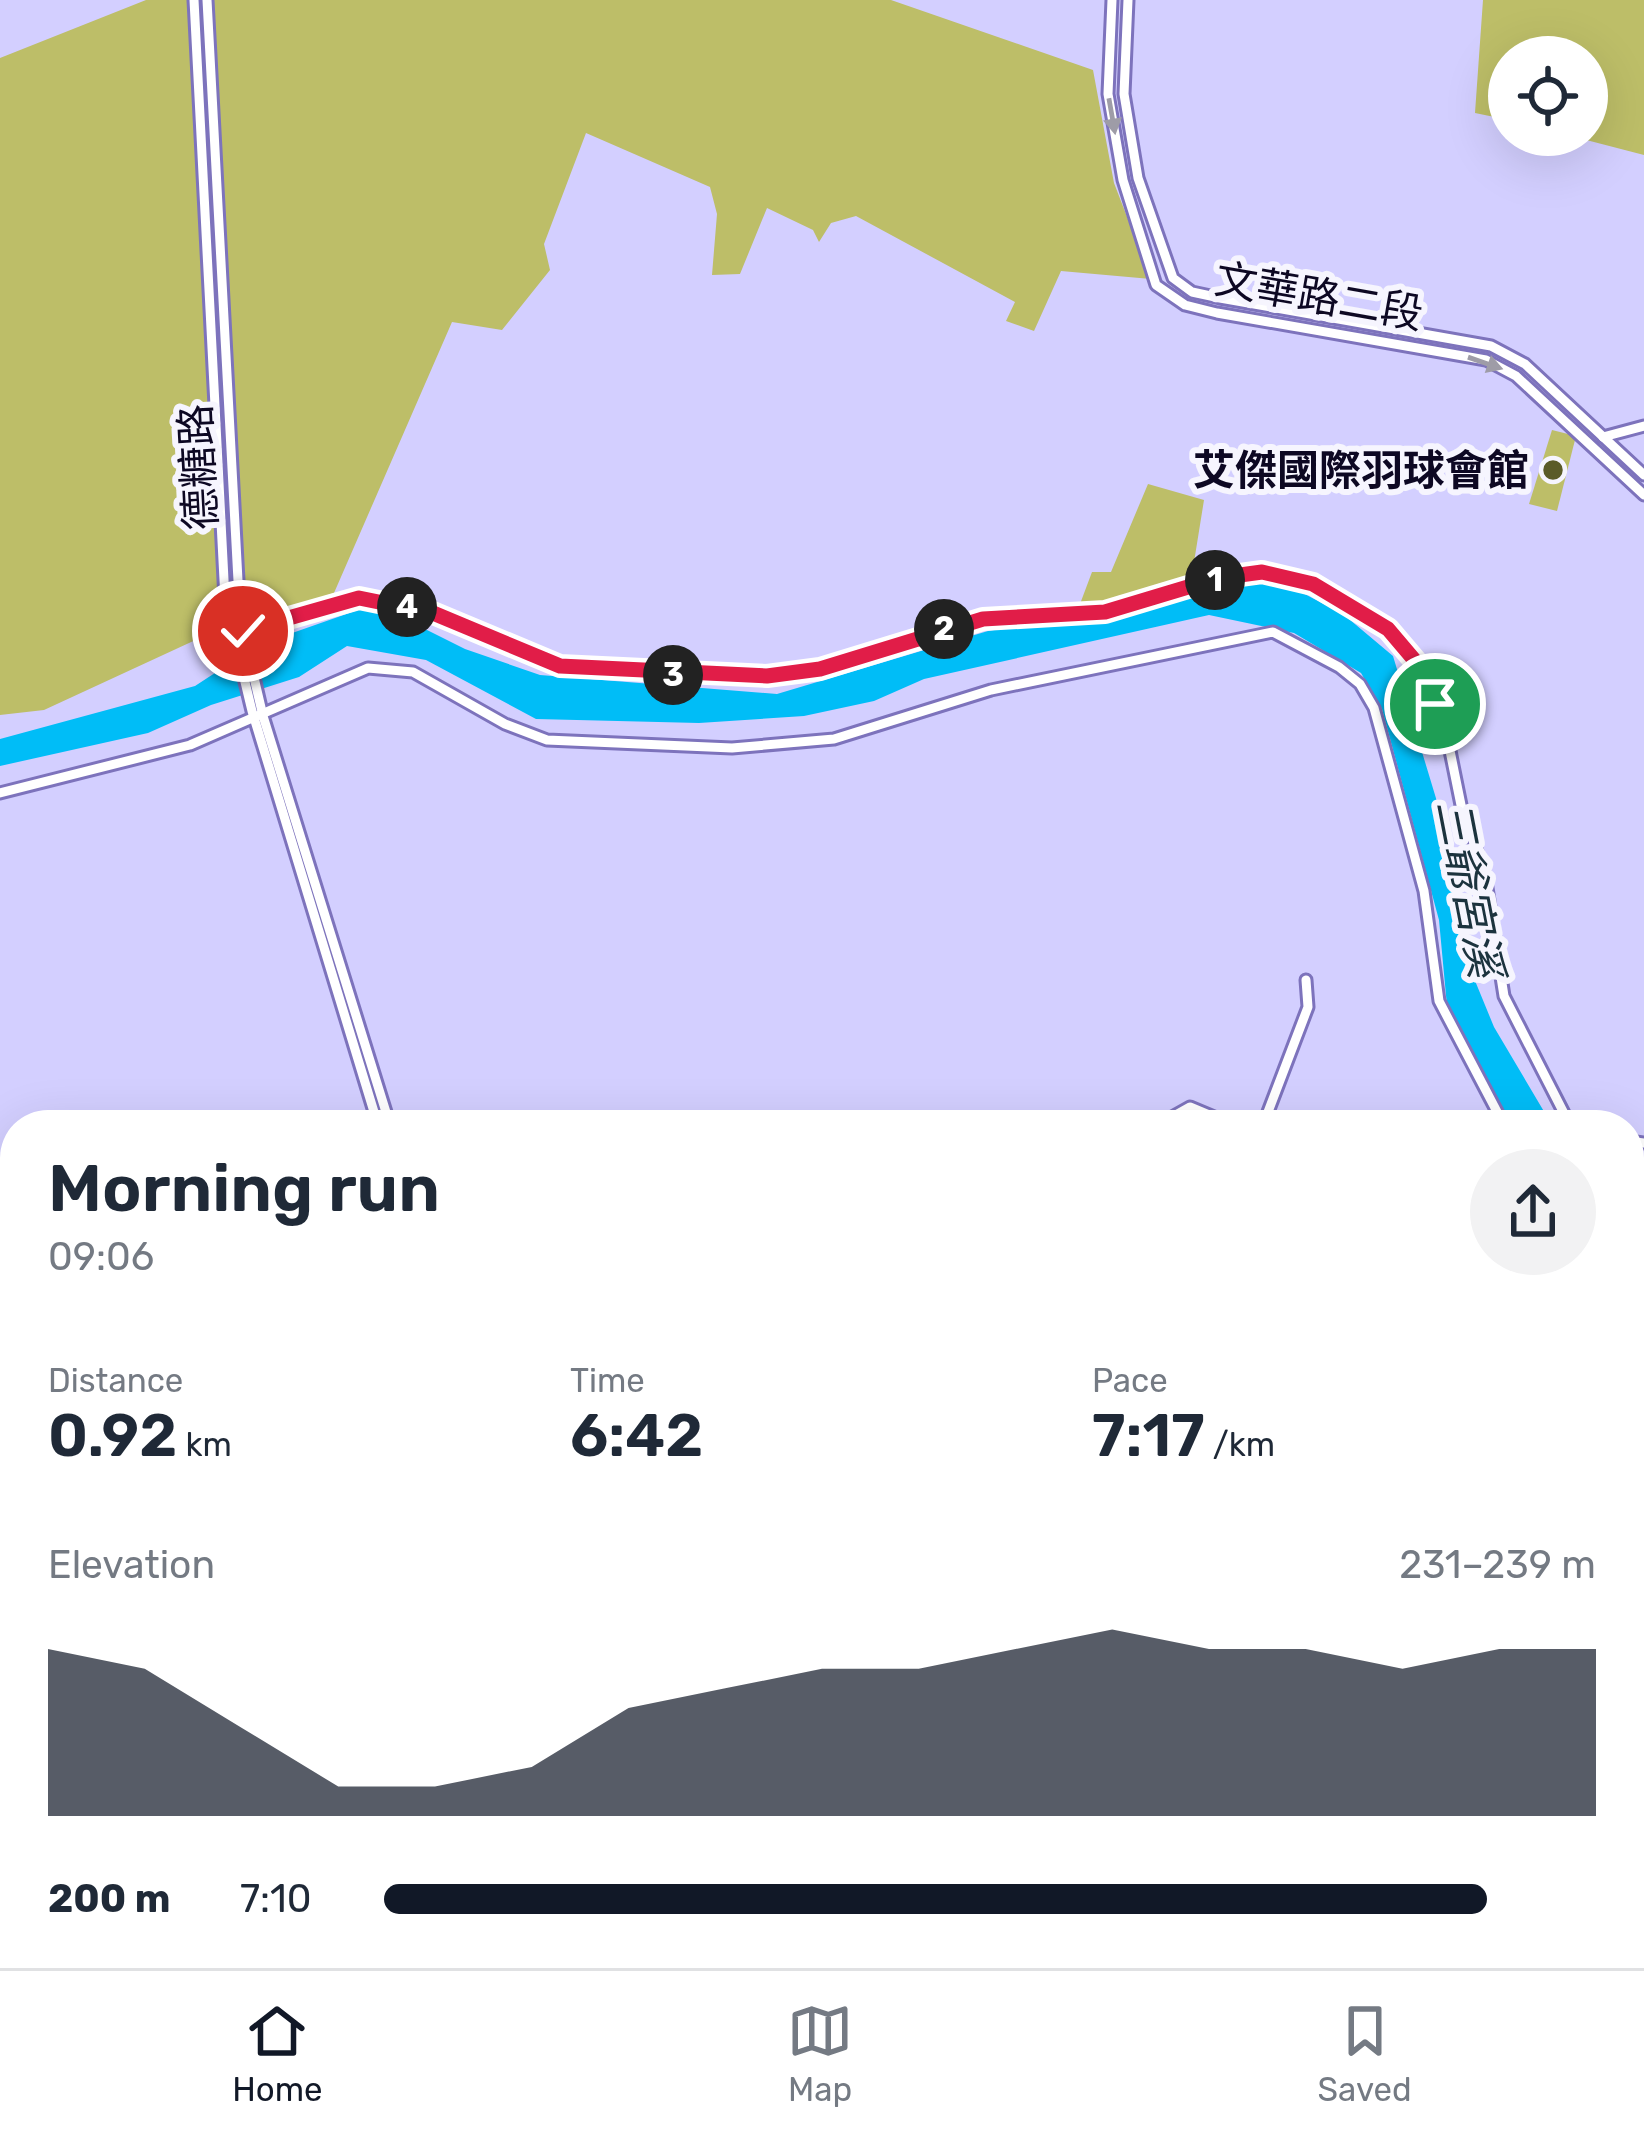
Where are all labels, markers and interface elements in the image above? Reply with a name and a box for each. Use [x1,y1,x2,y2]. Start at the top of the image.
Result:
map controls [1488,36,1608,156]
button: locate [1488,36,1608,156]
one-way arrow [1103,98,1121,136]
street label: 文華路二段 [1211,254,1427,340]
one-way arrow [1468,355,1504,373]
street label: 德糖路 [171,403,227,531]
place label: 艾傑國際羽球會館 [1193,446,1529,496]
marker: 艾傑國際羽球會館 [1540,457,1566,483]
pin: 1 [1185,550,1245,610]
text: 1 [1207,560,1223,599]
pin: 4 [377,577,437,637]
pin [192,580,294,682]
text: 4 [396,587,418,626]
icon: check [210,598,276,664]
pin: 2 [914,599,974,659]
text: 2 [933,609,955,648]
pin: 3 [643,645,703,705]
pin [1384,653,1486,755]
text: 3 [662,655,684,694]
icon: arrive [1402,671,1468,737]
water label: 三爺宮溪 [1426,795,1514,987]
text: Morning run [48,1149,440,1228]
button: share [1470,1149,1596,1275]
text: 09:06 [48,1234,154,1280]
text: Distance [48,1361,183,1400]
text: Time [570,1361,645,1400]
text: Pace [1092,1361,1168,1400]
text: 0.92 [48,1400,177,1471]
text: 6:42 [570,1400,703,1471]
text: 7:17 [1092,1400,1205,1471]
text: km [177,1425,232,1464]
text: /km [1205,1425,1275,1464]
text: Elevation [48,1542,215,1588]
text: 231–239 m [1399,1542,1596,1588]
text: 200 m [48,1876,170,1922]
text: 7:10 [240,1876,311,1922]
tab: Home [232,1998,323,2109]
tab: Map [787,1998,853,2109]
tab: Saved [1318,1998,1412,2109]

